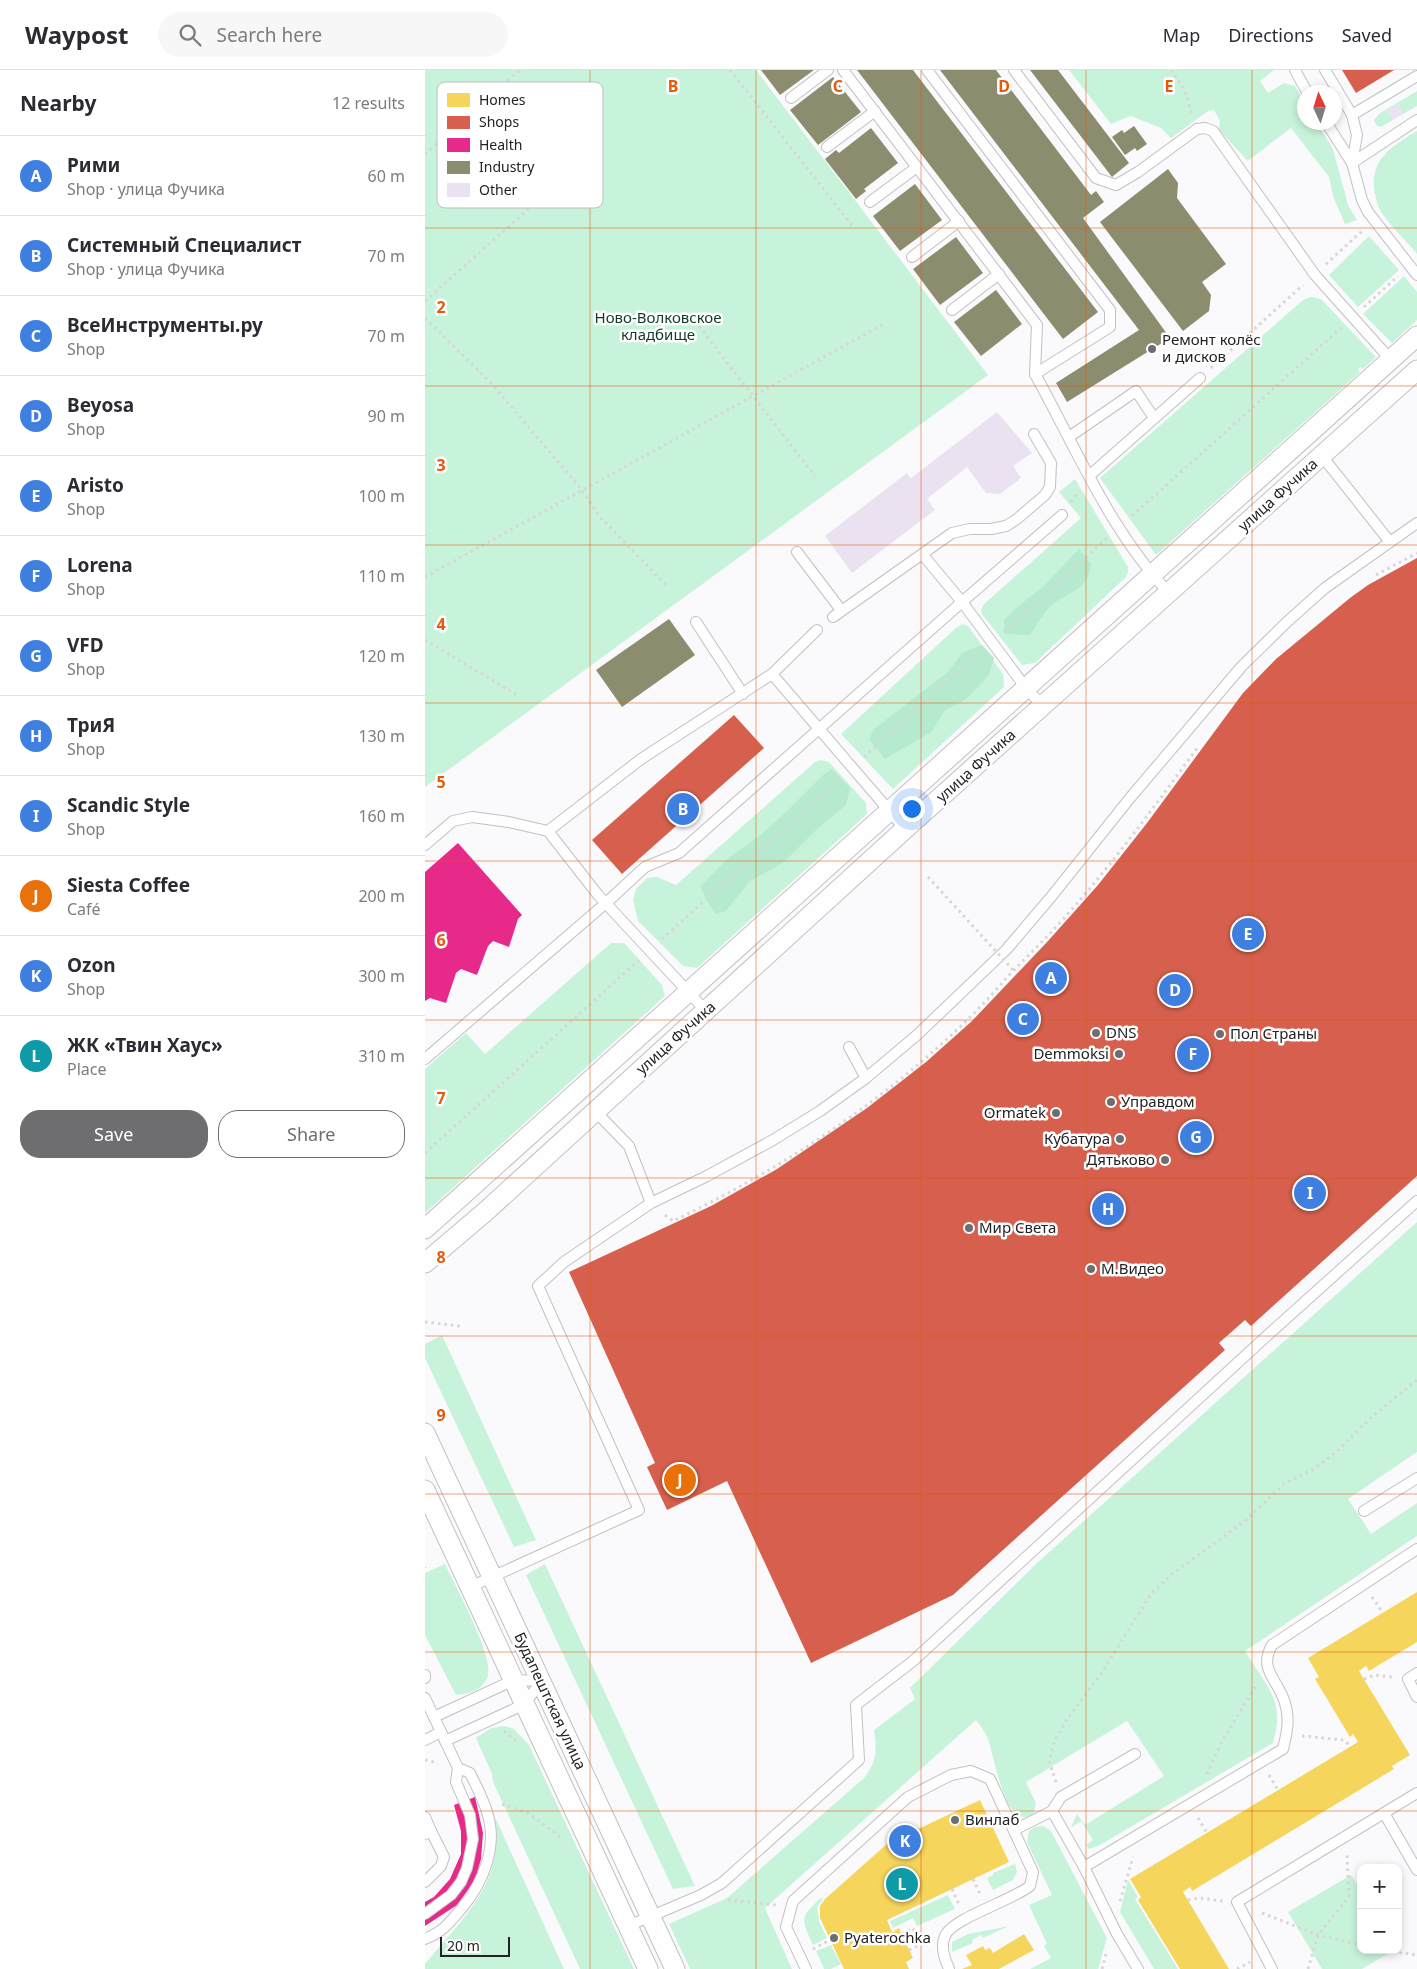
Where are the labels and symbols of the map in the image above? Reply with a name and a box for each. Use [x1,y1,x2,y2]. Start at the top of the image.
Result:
text: B [668,75,678,97]
text: C [833,75,843,97]
text: D [998,75,1010,97]
text: E [1165,75,1174,97]
legend [437,82,603,208]
north arrow [1297,85,1342,130]
text: Homes [479,90,526,109]
text: Shops [479,112,519,131]
text: Health [479,135,522,154]
text: Industry [479,157,535,176]
text: Other [479,180,518,199]
text: 2 [436,296,446,318]
park label: Ново-Волковское кладбище [595,307,722,344]
place label: Ремонт колёс и дисков [1162,329,1261,366]
marker: Ремонт колёс и дисков [1146,343,1158,355]
street label: улица Фучика [1233,453,1321,535]
text: 3 [436,454,446,476]
text: 4 [436,613,446,635]
street label: улица Фучика [931,724,1019,806]
text: 5 [436,771,446,793]
pin: B [667,790,699,828]
your location [899,796,925,822]
pin: E [1232,915,1264,953]
text: 6 [436,929,446,951]
pin: A [1035,959,1067,997]
pin: D [1159,971,1191,1009]
street label: улица Фучика [631,996,719,1078]
pin: C [1007,1000,1039,1038]
place label: DNS [1106,1022,1137,1042]
place label: Пол Страны [1230,1023,1317,1043]
marker: DNS [1090,1027,1102,1039]
marker: Пол Страны [1214,1028,1226,1040]
pin: F [1177,1035,1209,1073]
place label: Demmoksi [1033,1043,1109,1063]
marker: Demmoksi [1113,1048,1125,1060]
text: 7 [436,1087,446,1109]
place label: Управдом [1121,1091,1195,1111]
marker: Управдом [1105,1096,1117,1108]
place label: Ormatek [984,1102,1046,1122]
marker: Ormatek [1050,1107,1062,1119]
pin: G [1180,1118,1212,1156]
place label: Кубатура [1044,1128,1110,1148]
marker: Кубатура [1114,1133,1126,1145]
place label: Дятьково [1086,1149,1155,1169]
marker: Дятьково [1159,1154,1171,1166]
pin: I [1294,1174,1326,1212]
pin: H [1092,1190,1124,1228]
place label: Мир Света [979,1217,1056,1237]
marker: Мир Света [963,1222,975,1234]
text: 8 [436,1246,446,1268]
place label: М.Видео [1101,1258,1164,1278]
marker: М.Видео [1085,1263,1097,1275]
text: 9 [436,1404,446,1426]
pin: J [664,1461,696,1499]
street label: Будапештская улица [510,1629,592,1773]
place label: Винлаб [965,1809,1019,1829]
marker: Винлаб [949,1814,961,1826]
pin: K [889,1822,921,1860]
pin: L [886,1865,918,1903]
place label: Pyaterochka [844,1927,931,1947]
marker: Pyaterochka [828,1932,840,1944]
scale bar [440,1934,510,1957]

